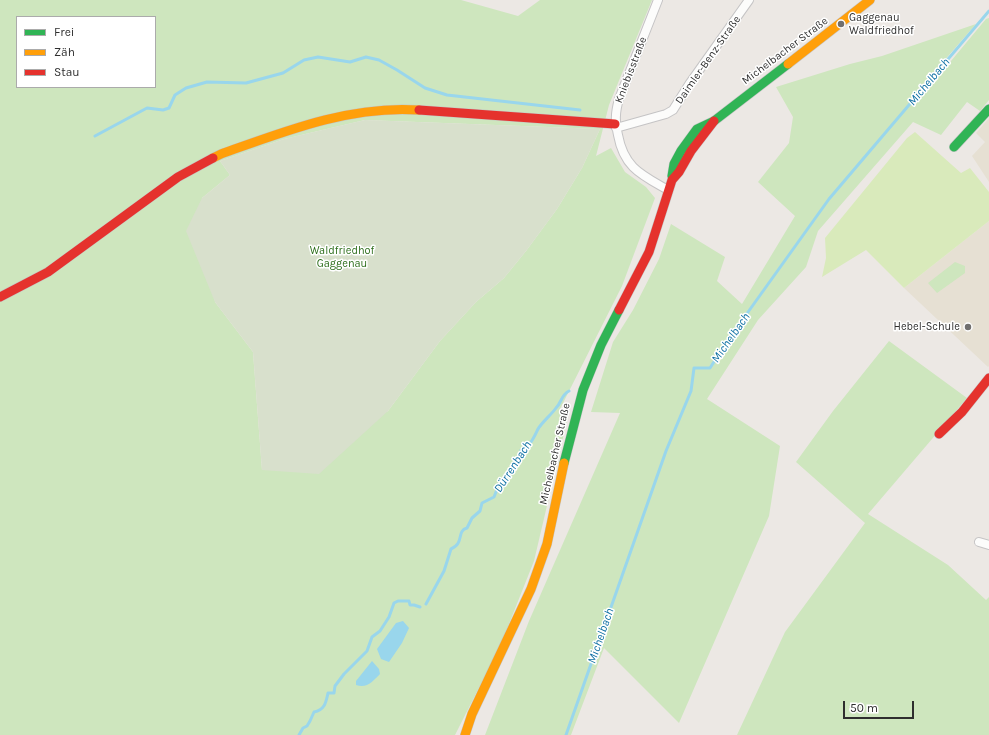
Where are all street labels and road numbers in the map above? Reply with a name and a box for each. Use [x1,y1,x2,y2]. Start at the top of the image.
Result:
street label: Daimler-Benz-Straße [673,13,743,107]
street label: Michelbacher Straße [740,14,830,88]
street label: Kniebisstraße [612,35,650,105]
street label: Michelbacher Straße [537,402,573,506]

